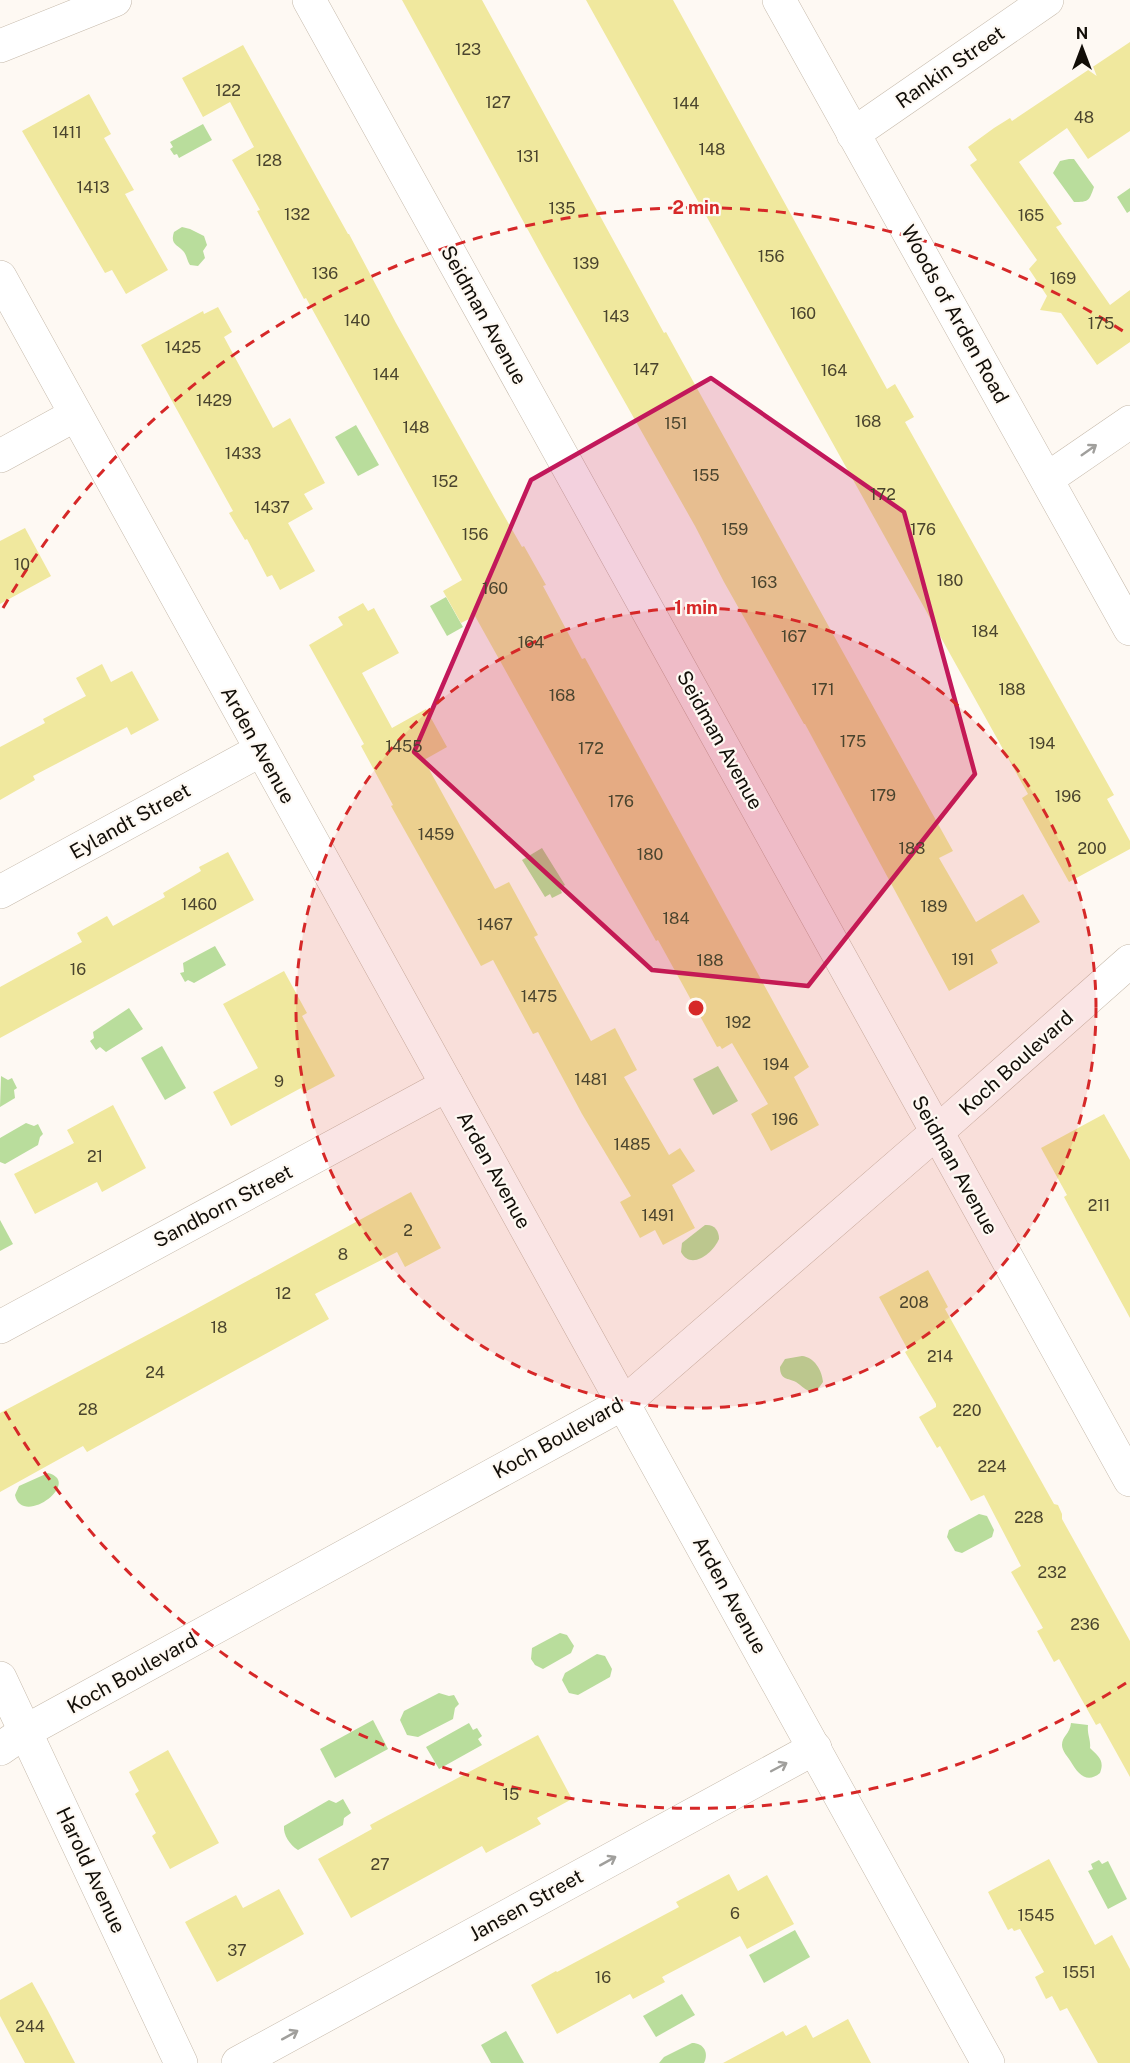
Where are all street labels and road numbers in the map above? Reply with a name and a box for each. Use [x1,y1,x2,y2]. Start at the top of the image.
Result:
street label: Rankin Street [891,21,1009,113]
street label: Woods of Arden Road [896,221,1014,407]
street label: Seidman Avenue [436,241,532,389]
street label: Seidman Avenue [672,666,768,814]
street label: Arden Avenue [216,682,300,808]
street label: Eylandt Street [65,778,195,864]
street label: Koch Boulevard [954,1006,1078,1120]
street label: Seidman Avenue [907,1091,1003,1239]
street label: Arden Avenue [452,1107,536,1233]
street label: Sandborn Street [149,1159,297,1253]
street label: Koch Boulevard [489,1392,627,1484]
street label: Arden Avenue [688,1532,772,1658]
street label: Koch Boulevard [63,1627,201,1719]
street label: Harold Avenue [51,1803,131,1937]
street label: Jansen Street [465,1864,587,1946]

